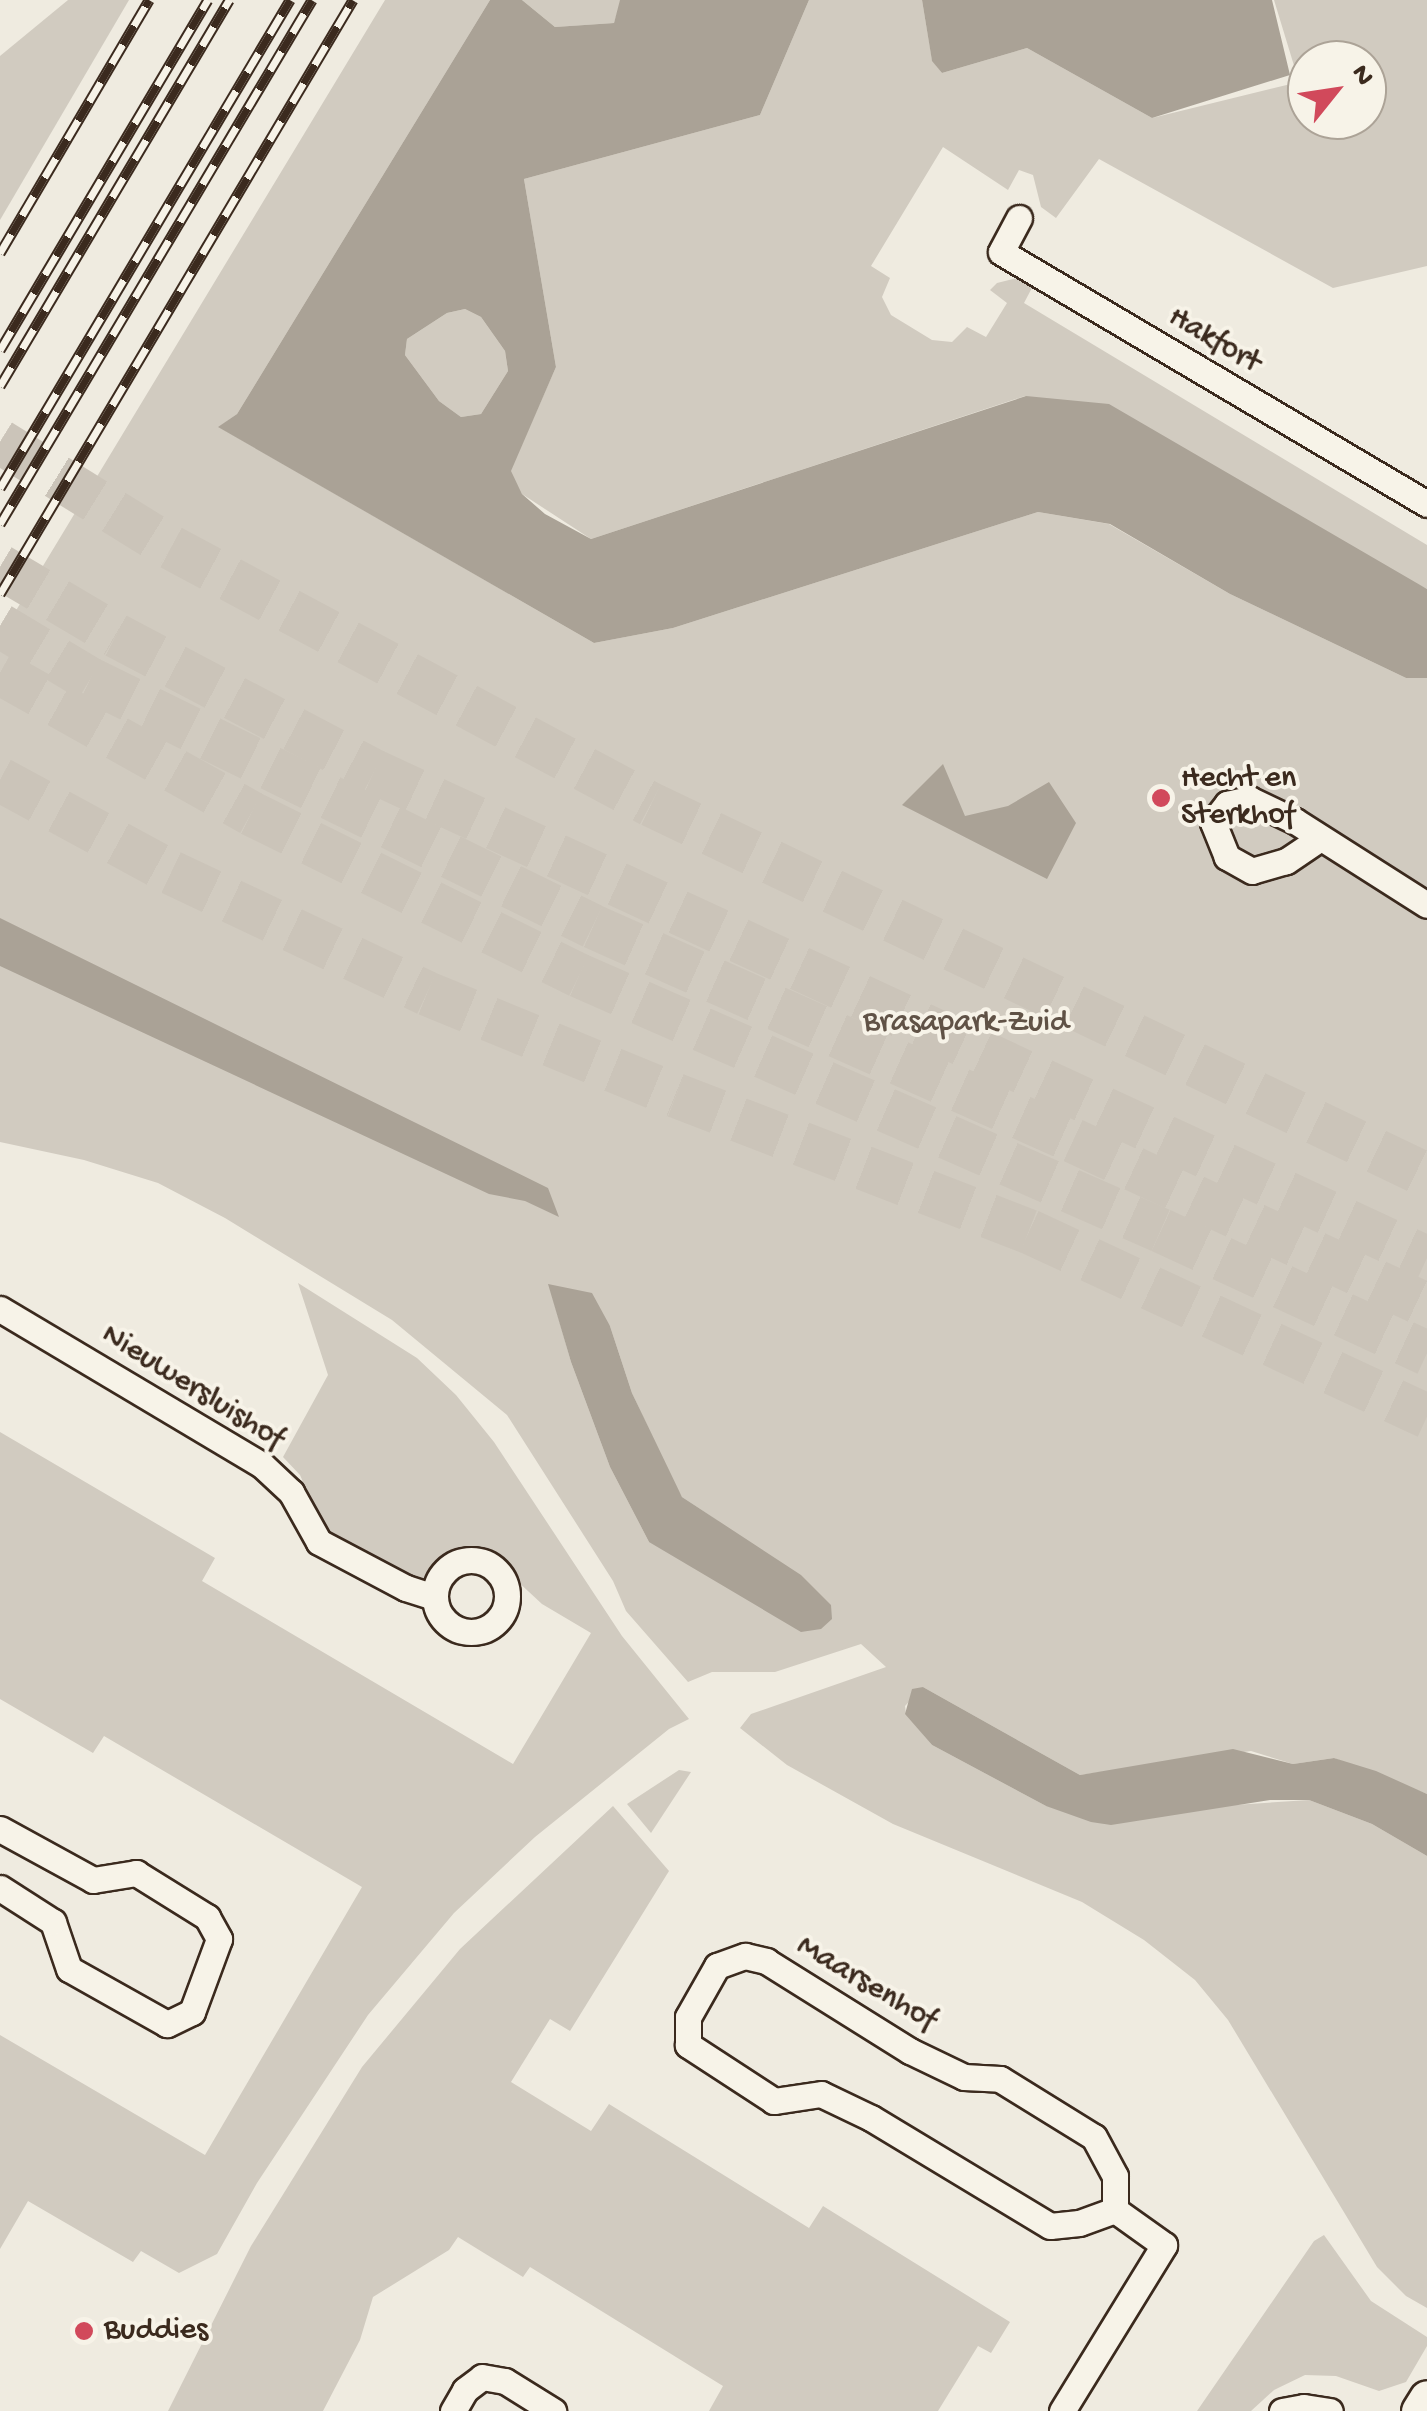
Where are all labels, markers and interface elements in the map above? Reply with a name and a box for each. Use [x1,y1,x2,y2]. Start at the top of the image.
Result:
north arrow [1287,40,1387,140]
text: N [1343,60,1381,92]
street label: Hakfort [1161,299,1267,383]
place label: Hecht en Sterkhof [1181,761,1296,836]
marker: Hecht en Sterkhof [1150,787,1172,809]
park label: Brasapark-Zuid [863,1004,1069,1042]
street label: Nieuwersluishof [94,1317,290,1459]
street label: Maarsenhof [789,1927,943,2041]
place label: Buddies [104,2312,208,2350]
marker: Buddies [73,2320,95,2342]

